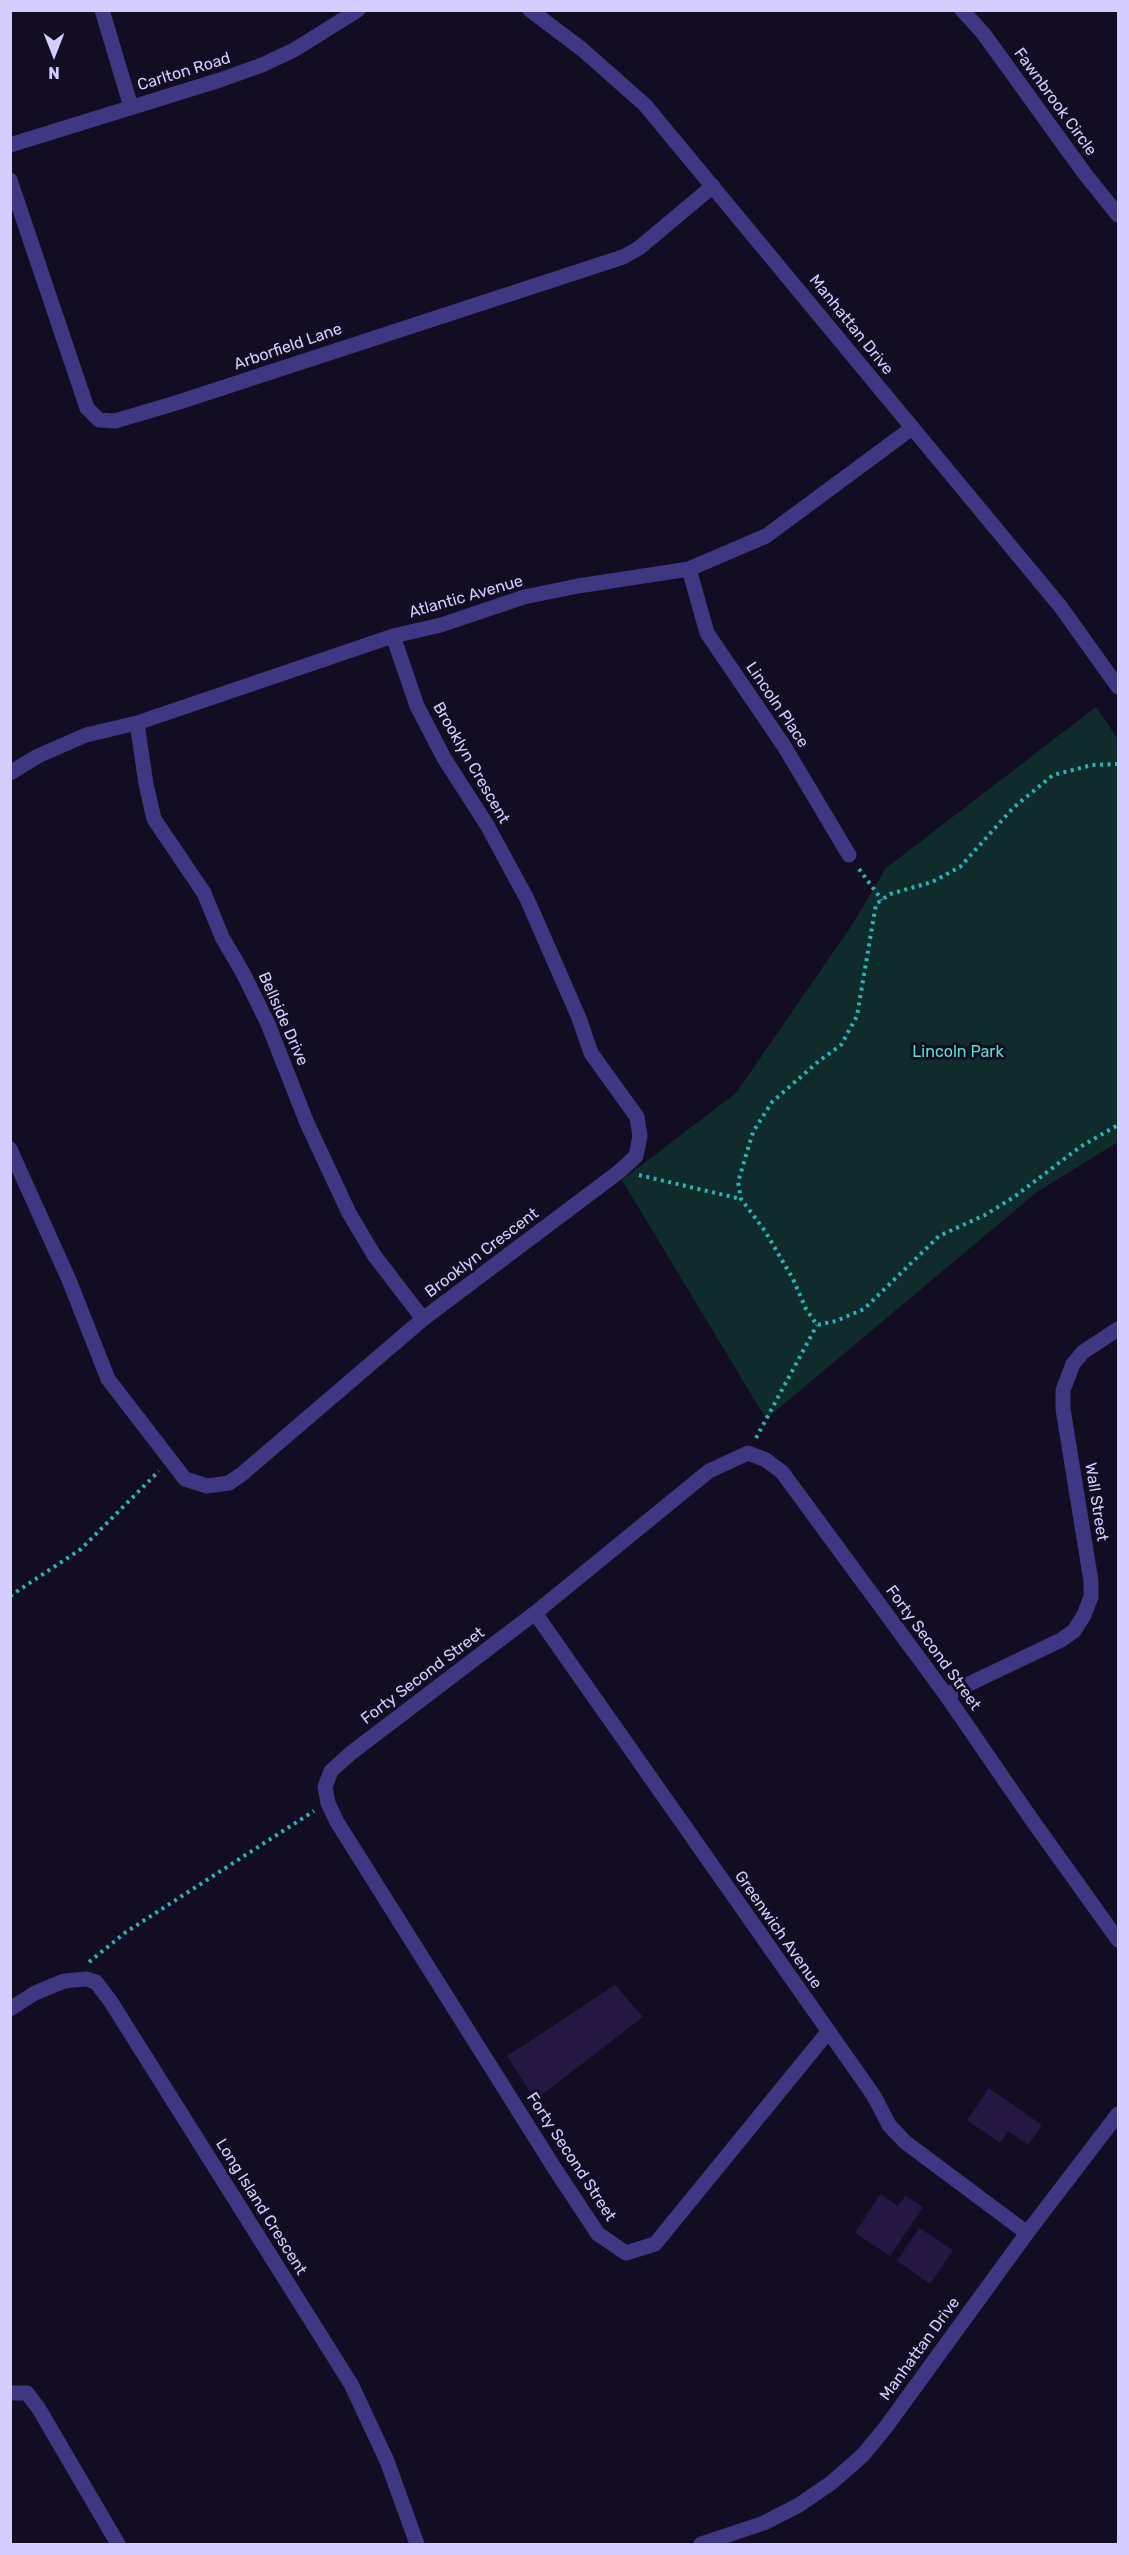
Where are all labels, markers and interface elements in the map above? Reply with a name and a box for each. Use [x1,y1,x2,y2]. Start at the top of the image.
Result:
north arrow [24,24,84,84]
street label: Fawnbrook Circle [1010,44,1100,160]
street label: Carlton Road [135,49,233,95]
text: N [48,63,60,82]
street label: Manhattan Drive [805,271,897,379]
street label: Arborfield Lane [231,320,345,374]
street label: Atlantic Avenue [407,572,525,622]
street label: Lincoln Place [741,659,813,751]
street label: Brooklyn Crescent [428,699,514,827]
street label: Bellside Drive [254,969,312,1069]
park label: Lincoln Park [912,1042,1004,1062]
street label: Brooklyn Crescent [422,1204,542,1302]
street label: Wall Street [1080,1461,1112,1543]
street label: Forty Second Street [881,1582,985,1714]
street label: Forty Second Street [357,1623,489,1729]
street label: Greenwich Avenue [730,1867,826,1993]
street label: Forty Second Street [522,2089,620,2225]
street label: Long Island Crescent [211,2135,311,2279]
street label: Manhattan Drive [876,2294,964,2404]

